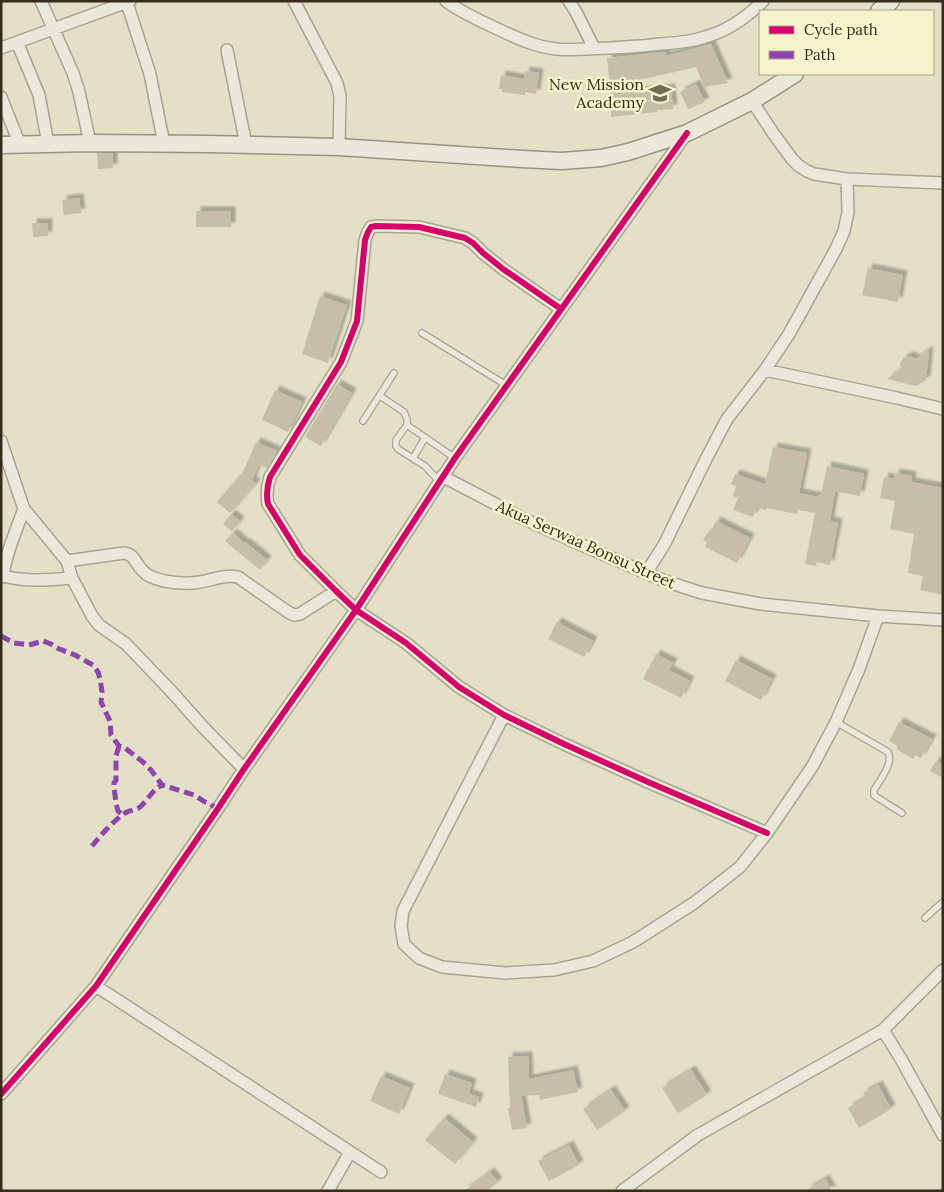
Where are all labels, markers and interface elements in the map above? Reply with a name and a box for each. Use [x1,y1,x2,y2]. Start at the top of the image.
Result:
legend [759,10,934,75]
text: Cycle path [804,20,878,39]
text: Path [804,45,835,64]
place label: New Mission Academy [549,74,645,112]
school or university icon: New Mission Academy [647,80,673,106]
street label: Akua Serwaa Bonsu Street [492,495,680,593]

